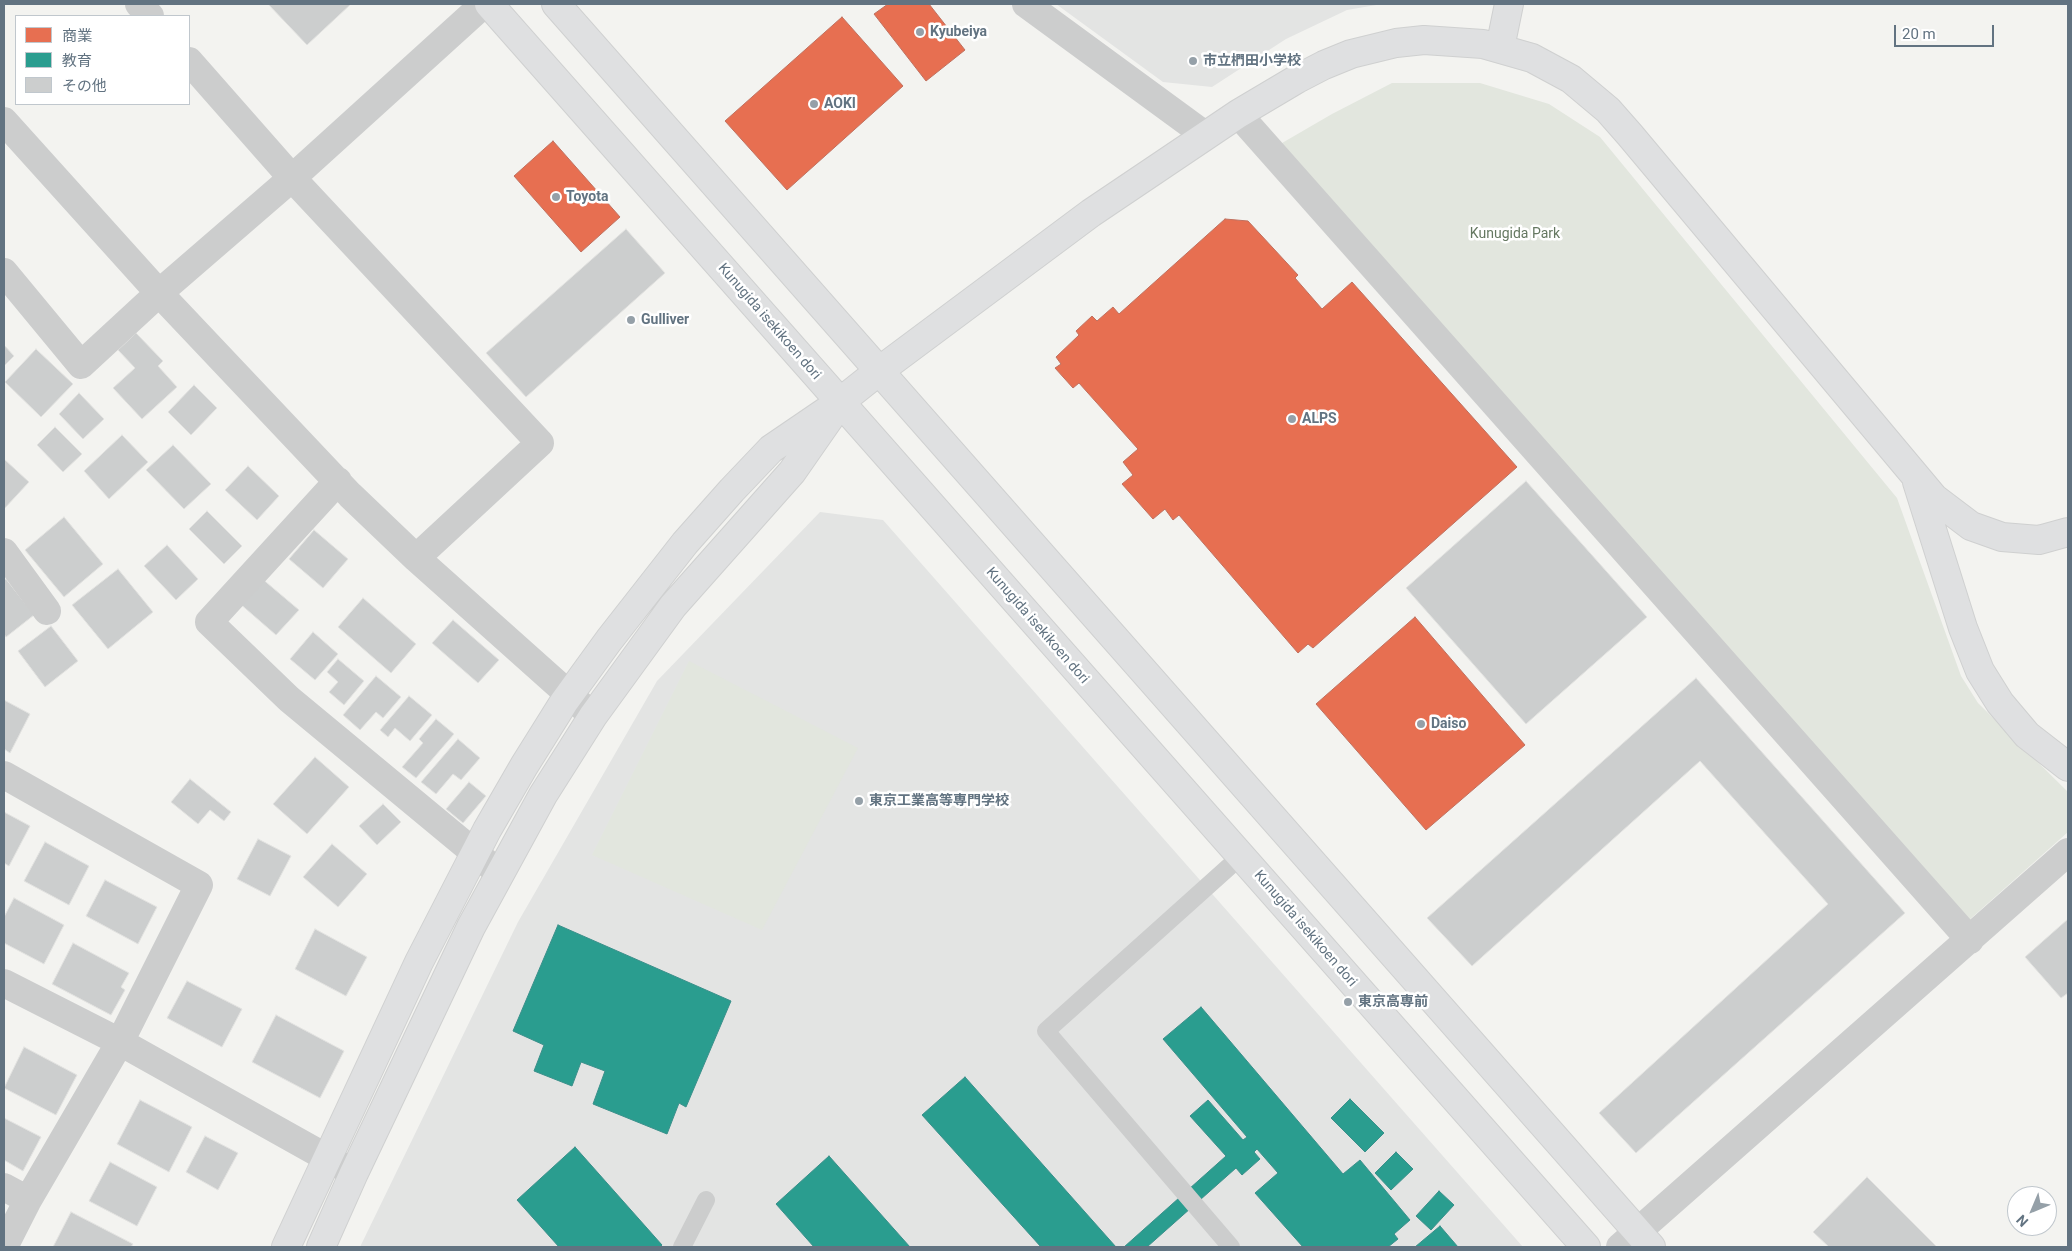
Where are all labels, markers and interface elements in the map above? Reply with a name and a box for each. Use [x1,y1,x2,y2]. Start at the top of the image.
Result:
legend [15,15,190,105]
scale bar [1897,15,1997,47]
place label: Kyubeiya [930,24,987,40]
text: 20 m [1902,25,1936,43]
marker: Kyubeiya [914,26,926,38]
text: 商業 [62,27,92,45]
text: 教育 [62,52,92,70]
place label: 市立椚田小学校 [1203,53,1301,69]
marker: 市立椚田小学校 [1187,55,1199,67]
text: その他 [62,77,107,95]
place label: AOKI [824,96,856,112]
marker: AOKI [808,98,820,110]
place label: Toyota [566,189,608,205]
marker: Toyota [550,191,562,203]
park label: Kunugida Park [1470,226,1560,242]
street label: Kunugida isekikoen dori [714,261,824,383]
place label: Gulliver [641,312,689,328]
marker: Gulliver [625,314,637,326]
place label: ALPS [1302,411,1337,427]
marker: ALPS [1286,413,1298,425]
street label: Kunugida isekikoen dori [982,565,1092,687]
place label: Daiso [1431,716,1466,732]
marker: Daiso [1415,718,1427,730]
place label: 東京工業高等専門学校 [869,793,1009,809]
marker: 東京工業高等専門学校 [853,795,865,807]
street label: Kunugida isekikoen dori [1250,868,1360,990]
place label: 東京高専前 [1358,994,1428,1010]
marker: 東京高専前 [1342,996,1354,1008]
north arrow [2007,1186,2057,1236]
text: N [2013,1212,2031,1230]

